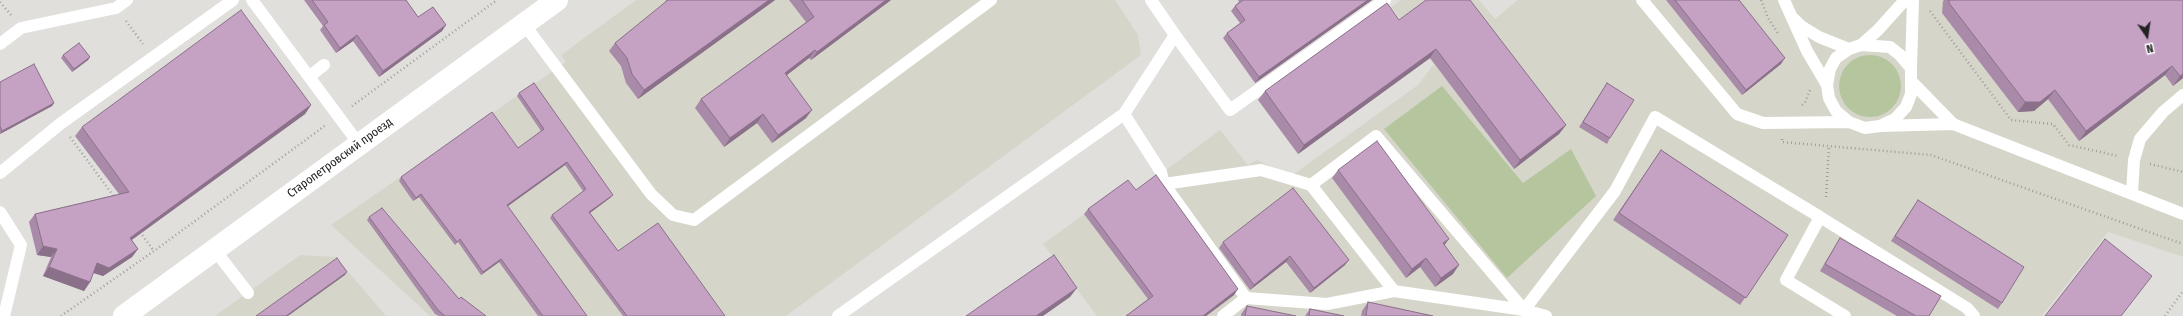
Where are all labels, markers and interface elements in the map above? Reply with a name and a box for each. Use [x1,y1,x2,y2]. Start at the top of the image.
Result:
north arrow [2127,16,2167,56]
text: N [2145,41,2154,55]
street label: Старопетровский проезд [285,115,395,201]

